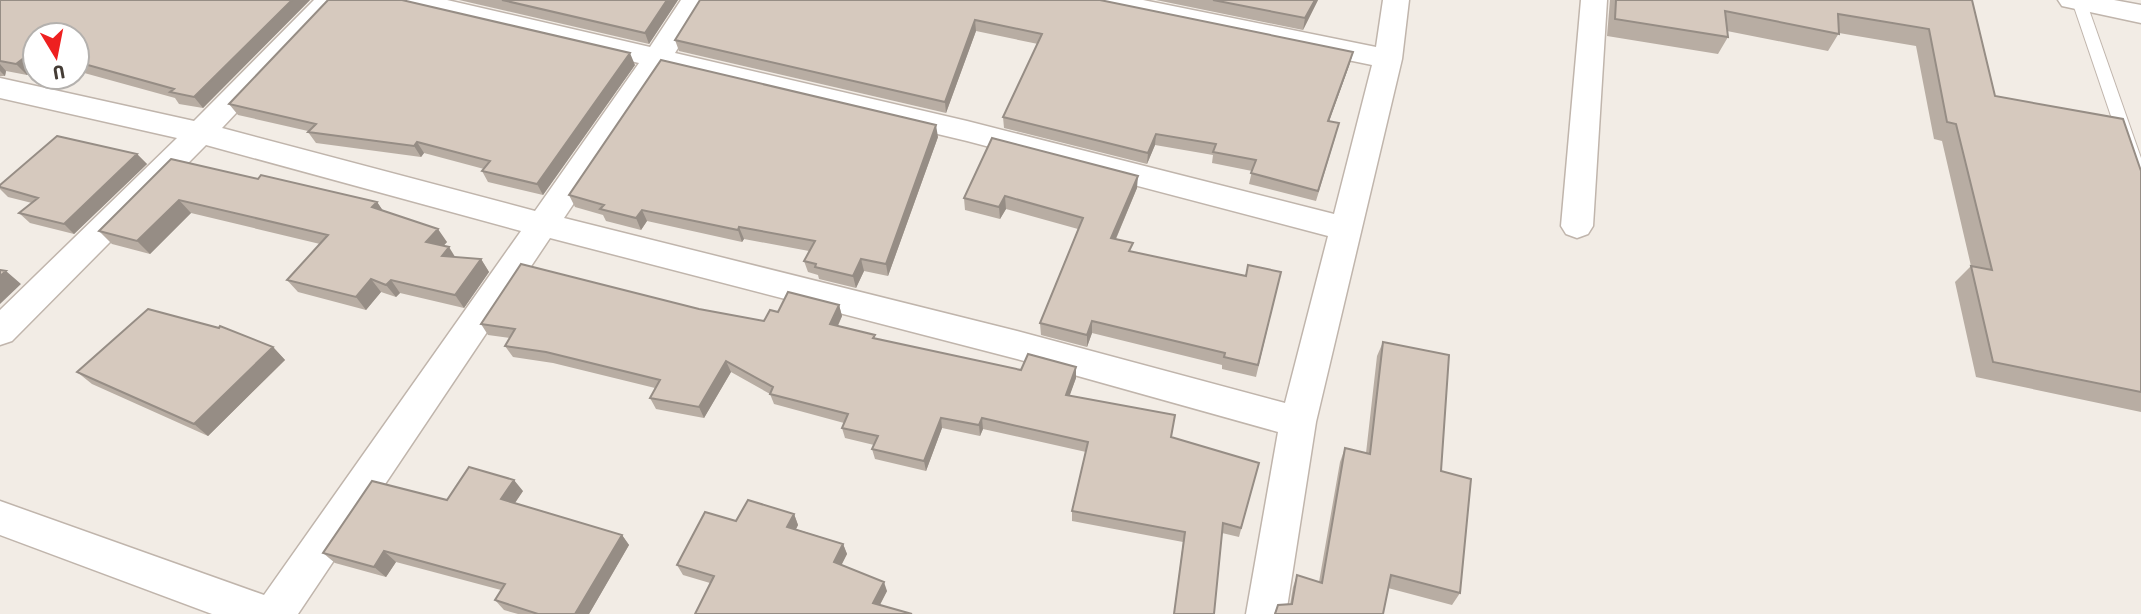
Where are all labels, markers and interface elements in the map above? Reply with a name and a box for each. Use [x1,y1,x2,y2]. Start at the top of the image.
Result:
north arrow [21,21,91,91]
text: U [52,61,66,85]

